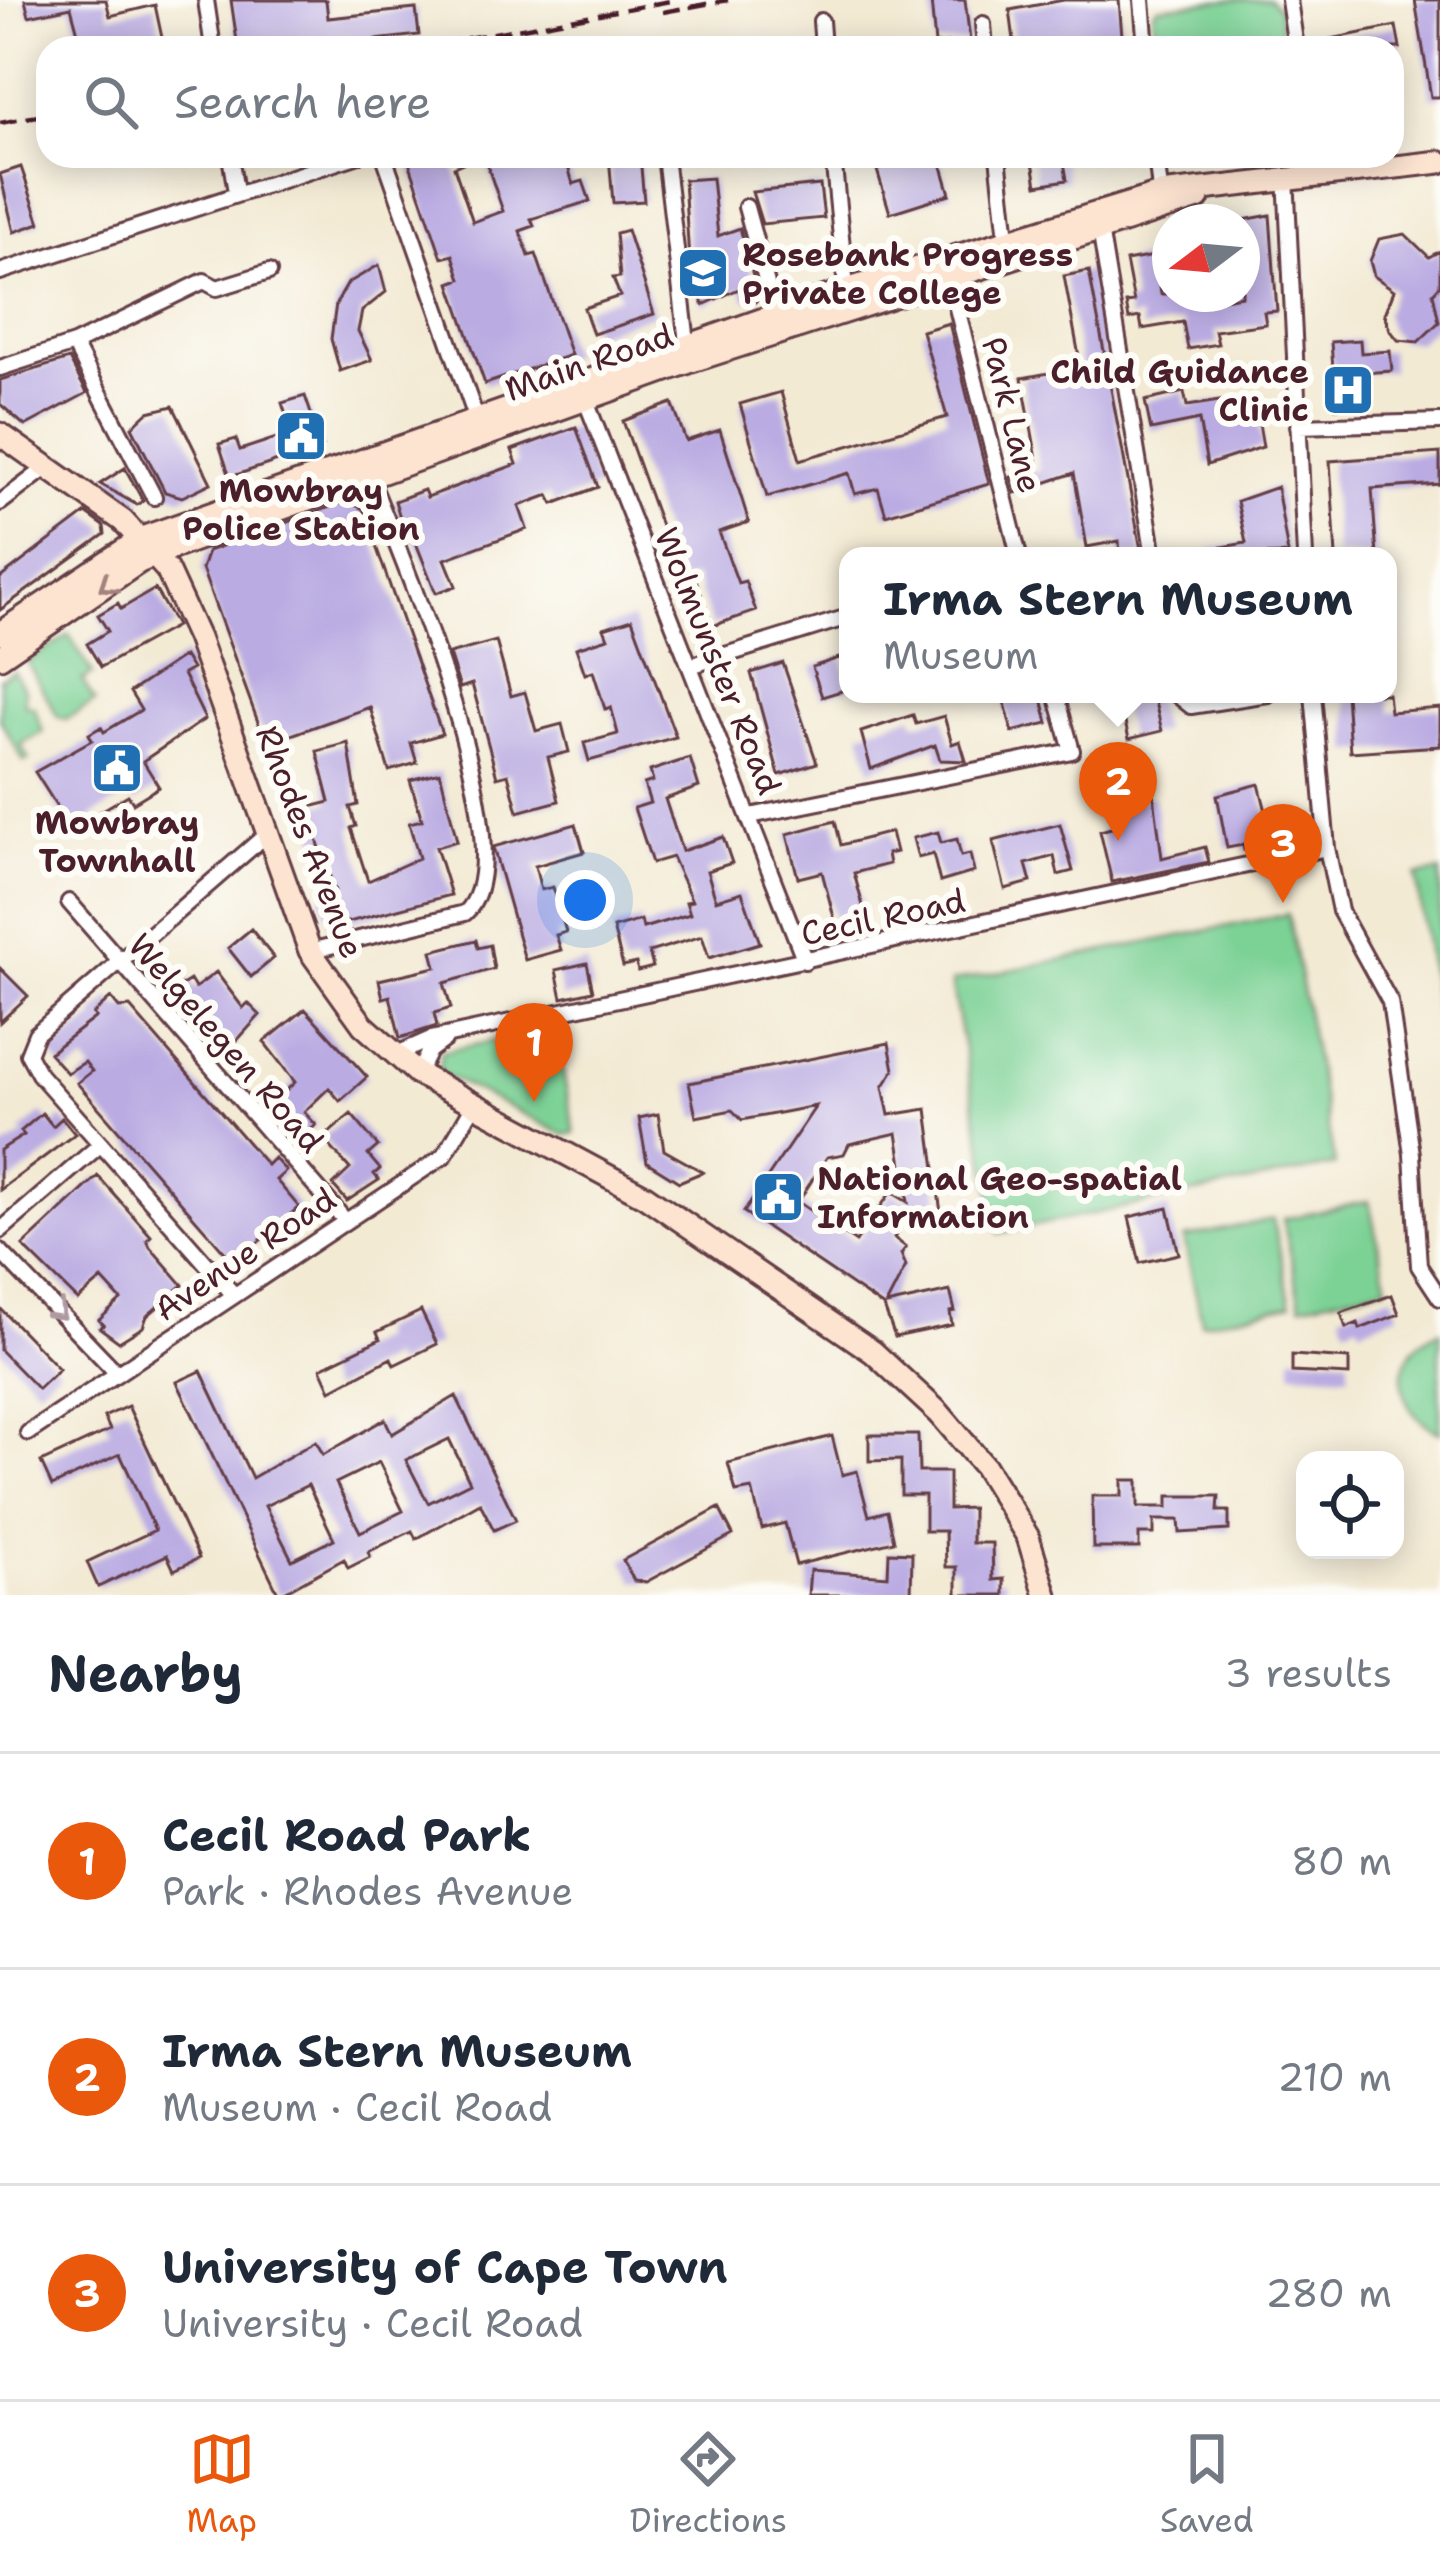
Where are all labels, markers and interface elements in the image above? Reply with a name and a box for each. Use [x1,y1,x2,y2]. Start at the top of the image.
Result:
search box [36,36,1404,168]
icon: search [78,69,144,135]
text: Search here [174,72,431,132]
north arrow [1152,204,1260,312]
place label: Rosebank Progress Private College [742,232,1073,315]
school or university icon: Rosebank Progress Private College [675,245,731,301]
street label: Main Road [499,312,679,412]
street label: Park Lane [971,332,1053,498]
place label: Child Guidance Clinic [1050,349,1309,432]
hospital icon: Child Guidance Clinic [1320,362,1376,418]
public building icon: Mowbray Police Station [273,408,329,464]
place label: Mowbray Police Station [182,468,420,551]
street label: Wolmunster Road [644,521,792,801]
popup [839,547,1397,703]
text: Irma Stern Museum [883,569,1353,629]
one-way arrow [98,571,120,593]
text: Museum [883,629,1038,681]
street label: Rhodes Avenue [245,719,375,965]
public building icon: Mowbray Townhall [89,740,145,796]
pin: 2 [1079,742,1157,841]
place label: Mowbray Townhall [35,800,199,883]
pin: 3 [1244,804,1322,903]
your location [555,870,615,930]
street label: Cecil Road [797,878,969,956]
street label: Welgelegen Road [118,924,334,1162]
pin: 1 [495,1003,573,1102]
place label: National Geo-spatial Information [817,1156,1182,1239]
public building icon: National Geo-spatial Information [750,1169,806,1225]
street label: Avenue Road [145,1177,345,1331]
one-way arrow [44,1298,66,1320]
map controls [1296,1451,1404,1559]
button: locate [1296,1451,1404,1559]
text: Nearby [48,1639,243,1707]
text: 3 results [1225,1647,1392,1699]
text: Cecil Road Park [162,1805,531,1865]
text: 1 [78,1835,96,1887]
text: 80 m [1291,1835,1392,1887]
text: Park · Rhodes Avenue [162,1865,573,1917]
text: Irma Stern Museum [162,2021,632,2081]
text: 2 [73,2051,101,2103]
text: 210 m [1277,2051,1392,2103]
text: Museum · Cecil Road [162,2081,552,2133]
text: University of Cape Town [162,2237,728,2297]
text: 3 [73,2267,101,2319]
text: 280 m [1265,2267,1392,2319]
text: University · Cecil Road [162,2297,583,2349]
tab: Map [186,2426,257,2543]
tab: Directions [630,2426,787,2543]
tab: Saved [1160,2426,1254,2543]

